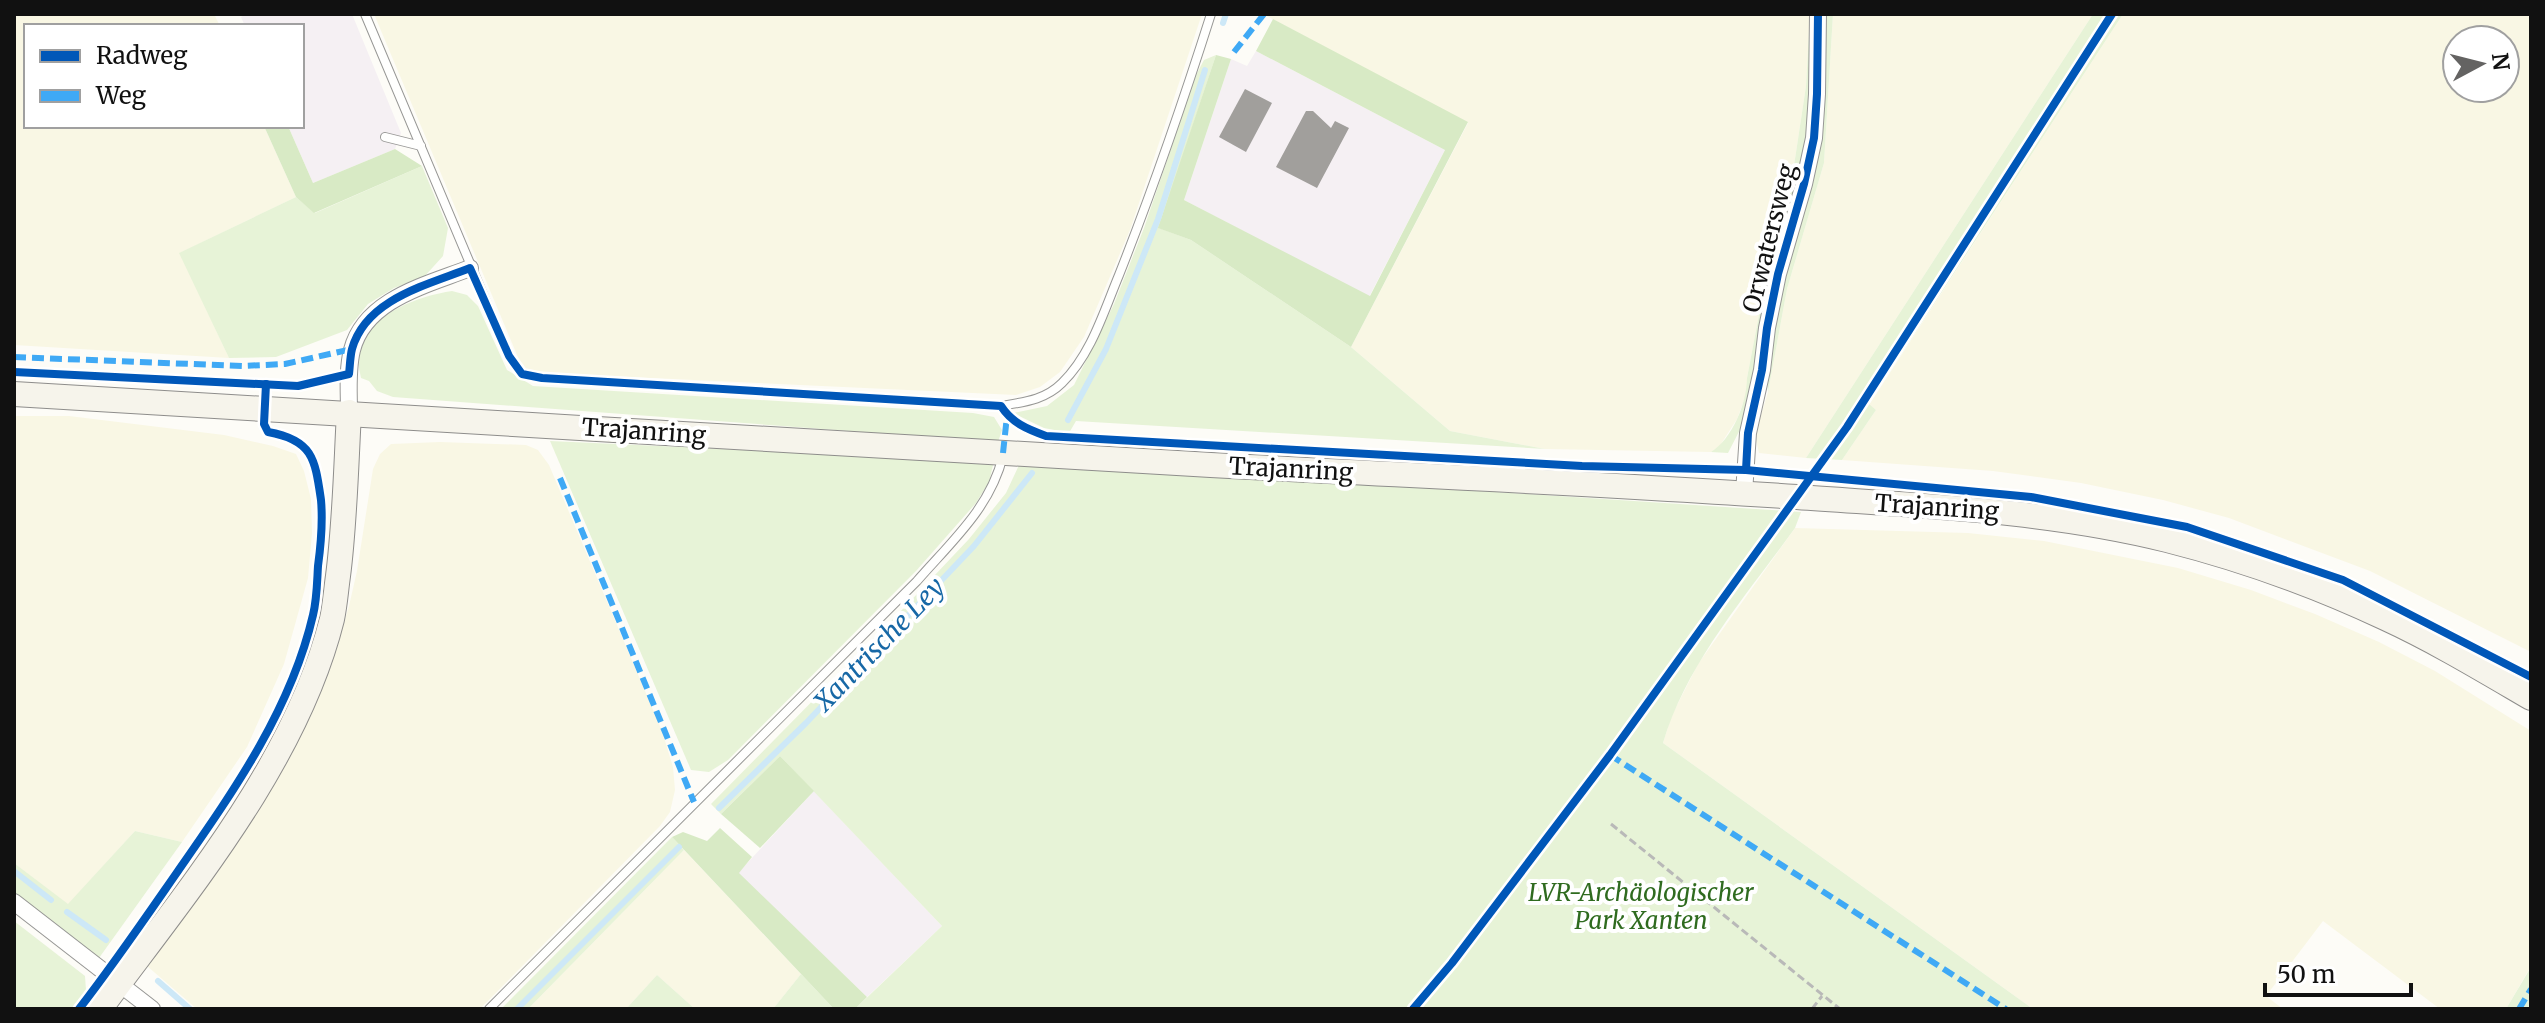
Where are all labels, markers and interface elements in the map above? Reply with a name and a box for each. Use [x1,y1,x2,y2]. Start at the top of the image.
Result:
legend [24,24,304,128]
north arrow [2441,24,2521,104]
text: Radweg [96,40,188,71]
text: N [2486,51,2516,73]
text: Weg [95,80,146,111]
street label: Orwatersweg [1736,160,1803,316]
street label: Trajanring [581,411,708,451]
street label: Trajanring [1228,450,1354,488]
street label: Trajanring [1874,487,2001,527]
water label: Xantrische Ley [806,570,951,719]
park label: LVR-Archäologischer Park Xanten [1528,877,1755,936]
scale bar [2265,947,2411,997]
text: 50 m [2277,959,2336,990]

